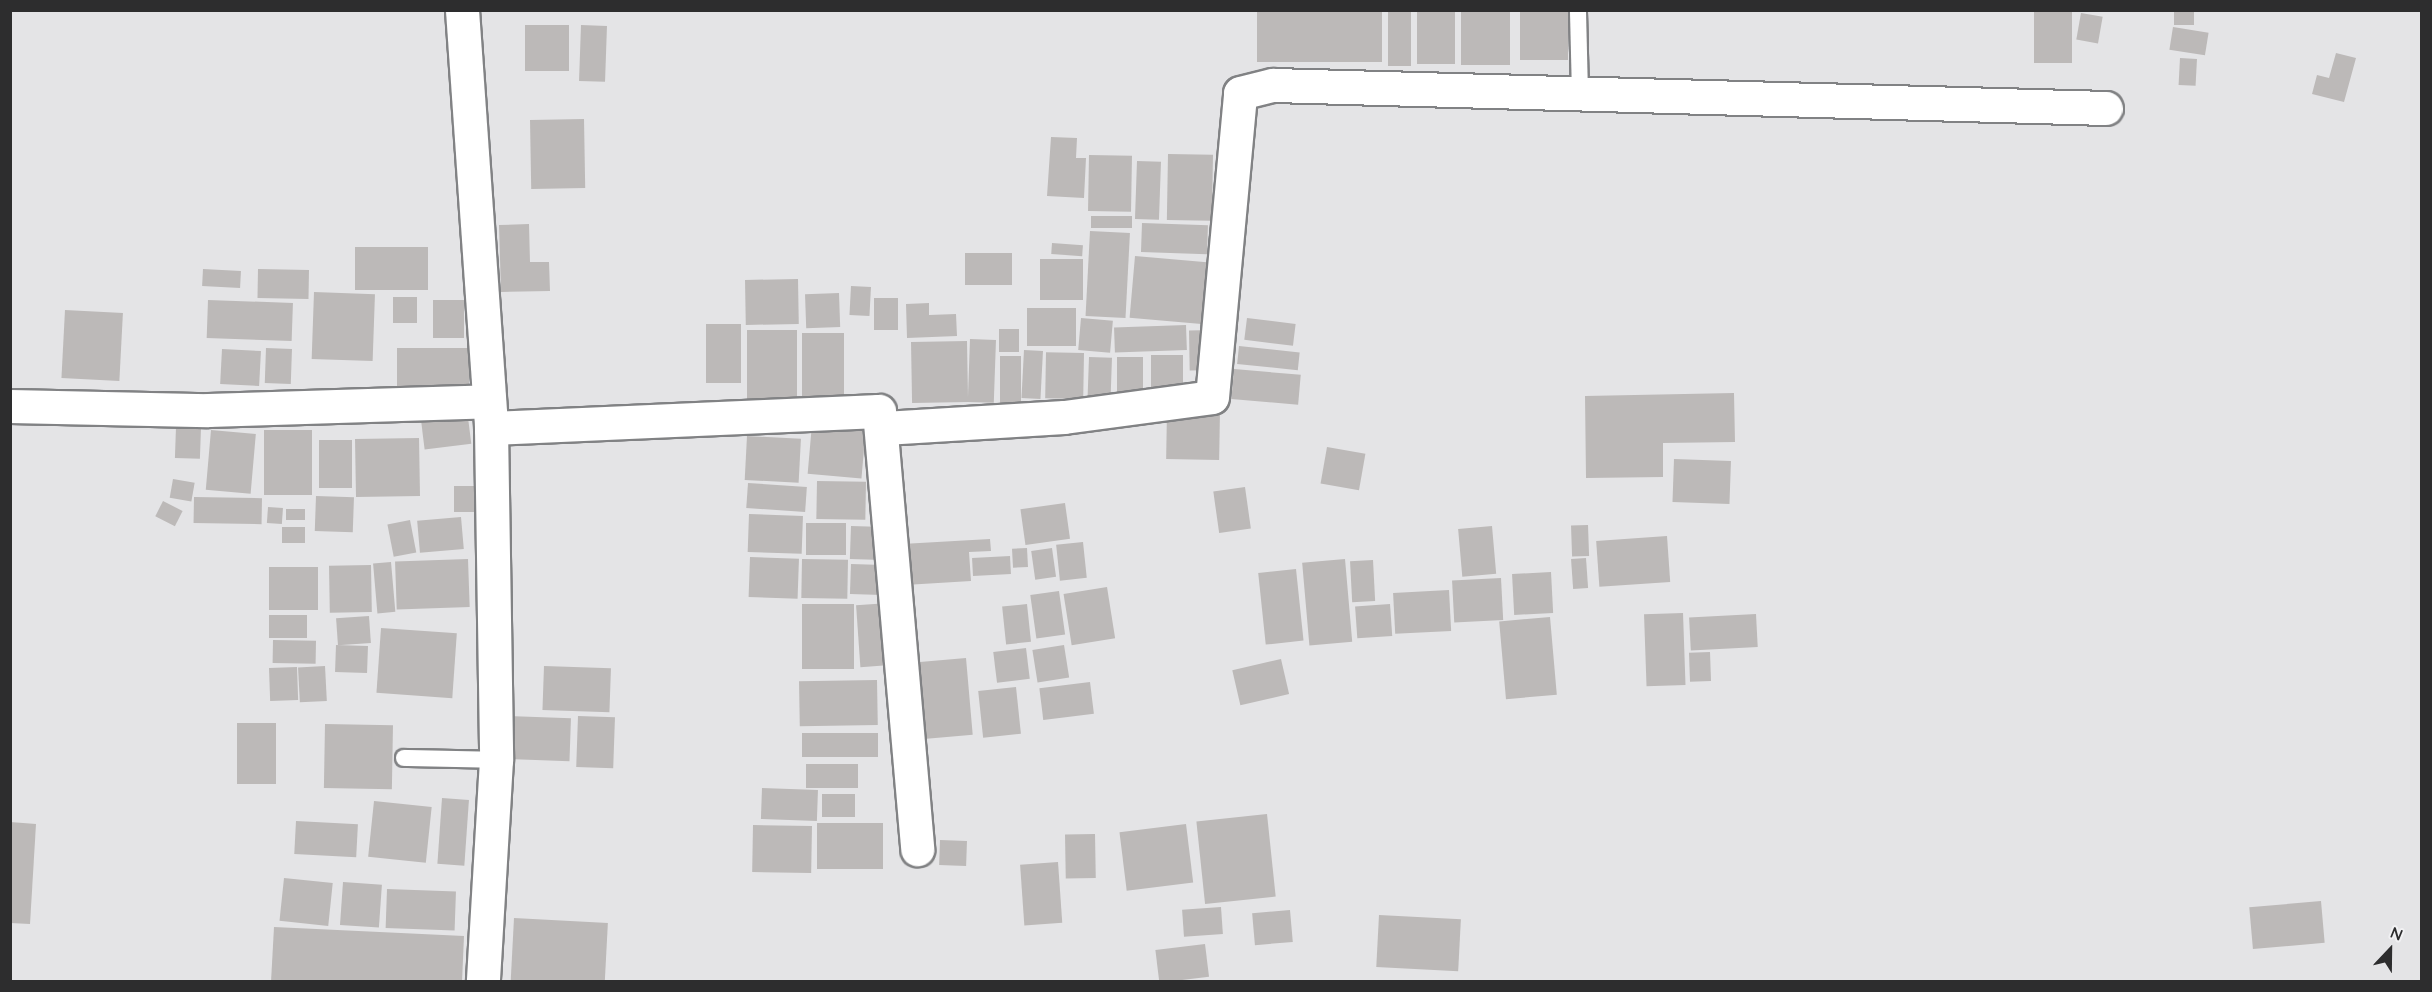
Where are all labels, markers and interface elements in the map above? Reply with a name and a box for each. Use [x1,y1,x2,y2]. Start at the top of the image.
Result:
north arrow [2360,920,2420,980]
text: N [2388,922,2406,945]

